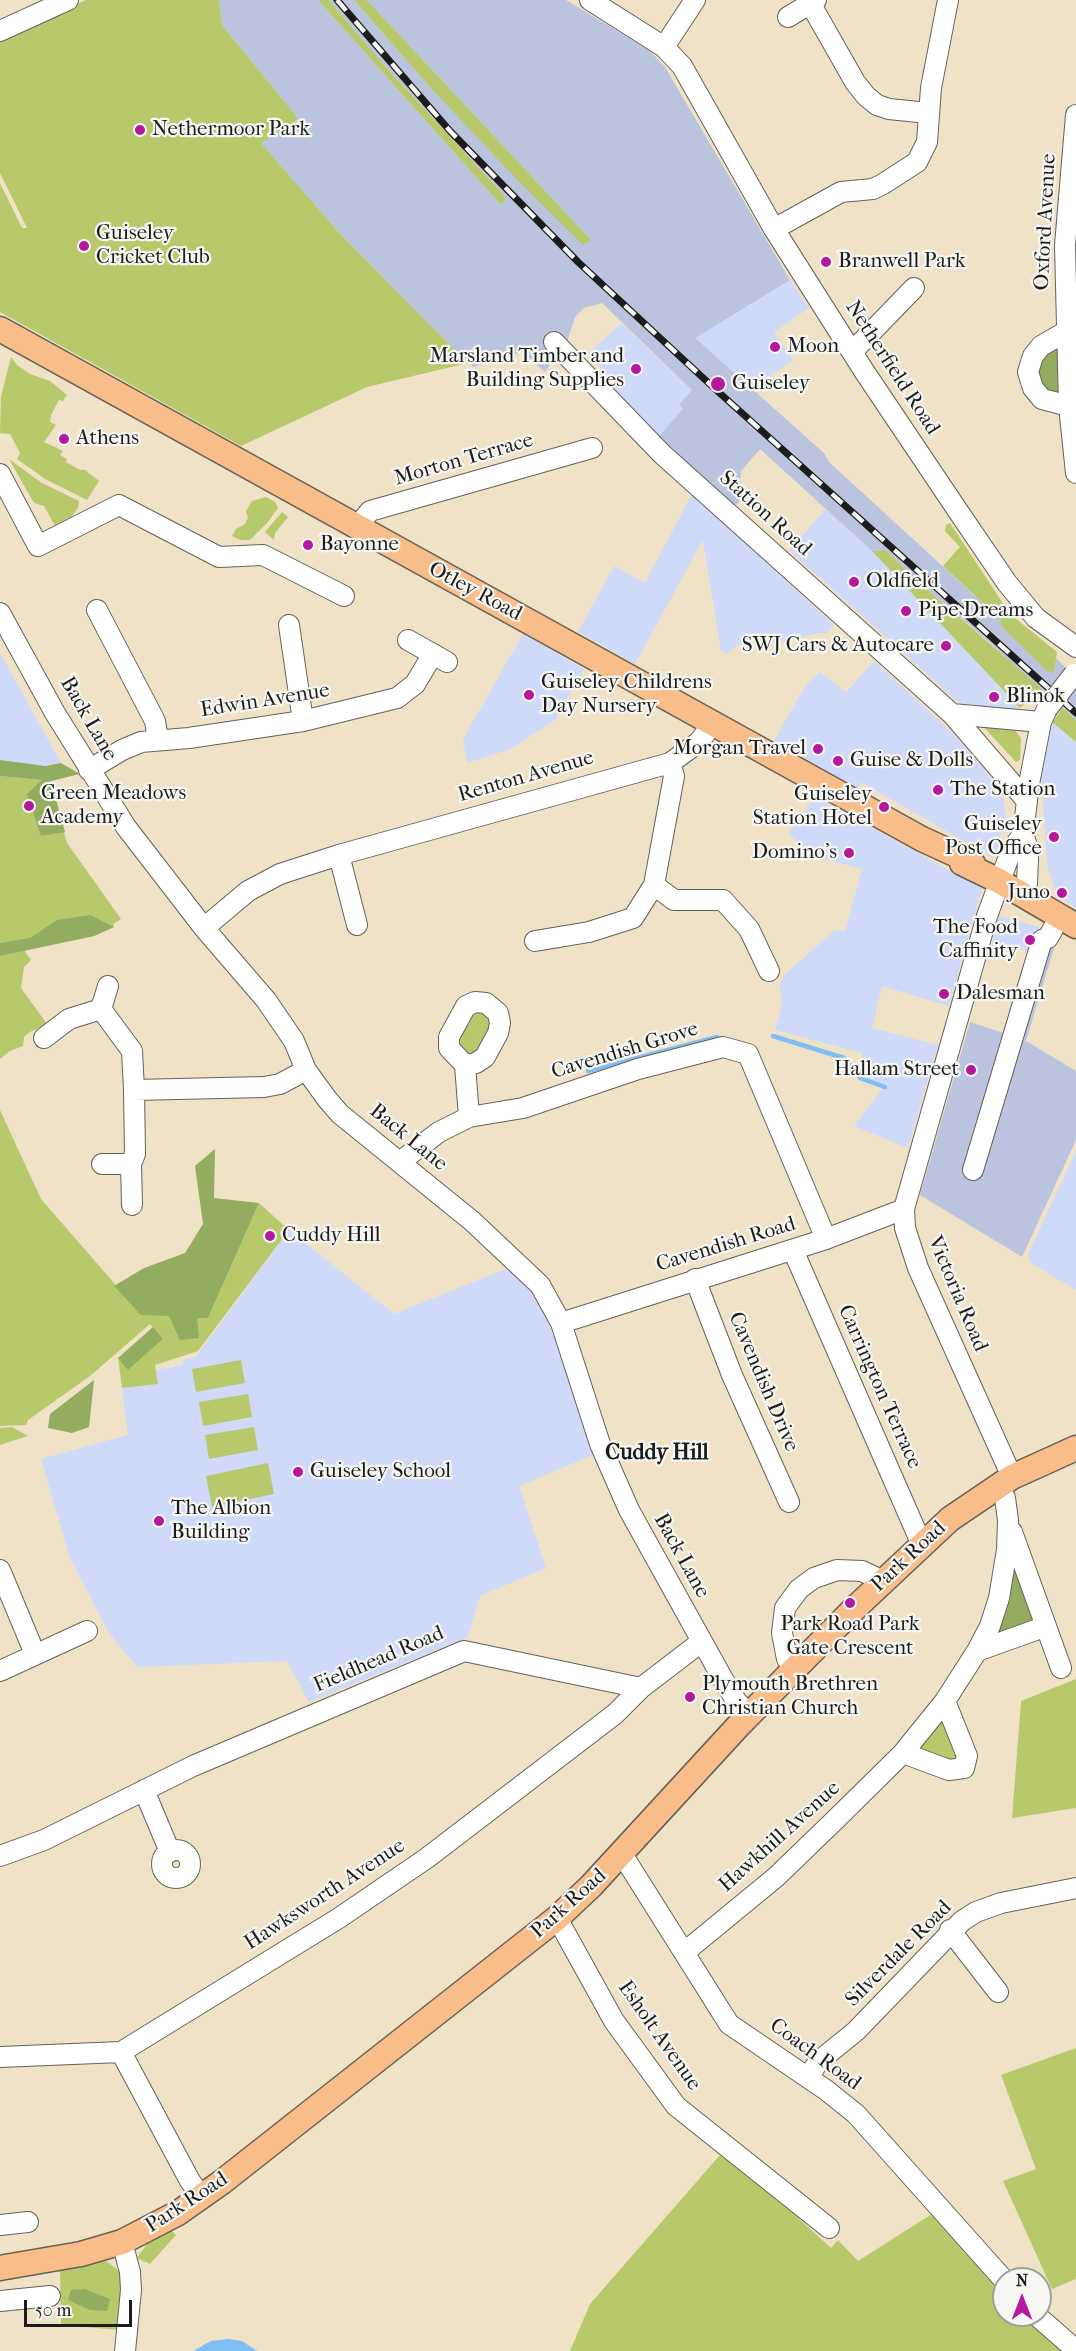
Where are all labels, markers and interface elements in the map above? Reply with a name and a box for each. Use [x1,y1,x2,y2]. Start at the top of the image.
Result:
place label: Nethermoor Park [152,117,310,143]
marker: Nethermoor Park [133,123,147,137]
street label: Oxford Avenue [1030,153,1062,291]
place label: Guiseley Cricket Club [96,221,210,271]
marker: Guiseley Cricket Club [77,239,91,253]
place label: Branwell Park [838,249,965,275]
marker: Branwell Park [819,255,833,269]
street label: Netherfield Road [839,296,945,440]
place label: Moon [787,334,839,360]
marker: Moon [768,340,782,354]
place label: Marsland Timber and Building Supplies [430,344,624,394]
marker: Marsland Timber and Building Supplies [629,362,643,376]
place label: Guiseley [732,371,810,397]
marker: Guiseley [709,375,727,393]
place label: Athens [76,426,139,452]
street label: Morton Terrace [392,428,536,492]
marker: Athens [57,432,71,446]
street label: Station Road [714,466,816,562]
place label: Bayonne [320,532,399,558]
marker: Bayonne [301,538,315,552]
street label: Otley Road [424,557,526,627]
place label: Oldfield [866,569,939,595]
marker: Oldfield [847,575,861,589]
place label: Pipe Dreams [918,598,1033,624]
marker: Pipe Dreams [899,604,913,618]
place label: SWJ Cars & Autocare [742,633,934,659]
marker: SWJ Cars & Autocare [939,639,953,653]
place label: Guiseley Childrens Day Nursery [541,670,712,720]
street label: Back Lane [54,673,122,765]
street label: Edwin Avenue [199,678,331,724]
place label: Blinok [1006,684,1065,710]
marker: Guiseley Childrens Day Nursery [522,688,536,702]
marker: Blinok [987,690,1001,704]
place label: Morgan Travel [673,736,806,762]
marker: Morgan Travel [811,742,825,756]
street label: Renton Avenue [455,746,597,808]
place label: Guise & Dolls [850,748,973,774]
marker: Guise & Dolls [831,754,845,768]
place label: The Station [950,777,1055,803]
place label: Green Meadows Academy [41,781,186,831]
place label: Guiseley Station Hotel [753,782,872,832]
marker: The Station [931,783,945,797]
marker: Green Meadows Academy [22,799,36,813]
marker: Guiseley Station Hotel [877,800,891,814]
place label: Guiseley Post Office [945,812,1042,862]
marker: Guiseley Post Office [1047,830,1061,844]
place label: Domino's [752,840,837,866]
marker: Domino's [842,846,856,860]
place label: Juno [1008,880,1050,906]
marker: Juno [1055,886,1069,900]
place label: The Food Caffinity [933,915,1018,965]
marker: The Food Caffinity [1023,933,1037,947]
place label: Dalesman [956,981,1045,1007]
marker: Dalesman [937,987,951,1001]
street label: Cavendish Grove [549,1017,701,1085]
place label: Hallam Street [834,1057,959,1083]
marker: Hallam Street [964,1063,978,1077]
street label: Back Lane [364,1099,452,1177]
street label: Cavendish Road [653,1212,799,1278]
place label: Cuddy Hill [282,1223,381,1249]
marker: Cuddy Hill [263,1229,277,1243]
street label: Victoria Road [921,1232,993,1356]
street label: Carrington Terrace [832,1301,926,1473]
street label: Cavendish Drive [722,1309,804,1455]
district label: Cuddy Hill [605,1441,709,1467]
place label: Guiseley School [310,1459,451,1485]
marker: Guiseley School [291,1465,305,1479]
place label: The Albion Building [171,1496,271,1546]
street label: Back Lane [647,1509,715,1603]
marker: The Albion Building [152,1514,166,1528]
street label: Park Road [866,1516,952,1598]
marker: Park Road Park Gate Crescent [843,1596,857,1610]
place label: Park Road Park Gate Crescent [780,1612,920,1662]
street label: Fieldhead Road [310,1621,448,1699]
place label: Plymouth Brethren Christian Church [702,1672,878,1722]
marker: Plymouth Brethren Christian Church [683,1690,697,1704]
street label: Hawkhill Avenue [714,1776,846,1898]
street label: Hawksworth Avenue [240,1834,410,1956]
street label: Park Road [526,1864,612,1944]
street label: Silverdale Road [841,1896,957,2012]
street label: Esholt Avenue [612,1976,706,2096]
street label: Coach Road [764,2013,866,2097]
street label: Park Road [141,2167,233,2239]
north arrow [992,2267,1052,2327]
text: N [1016,2271,1028,2290]
scale bar [27,2288,135,2326]
text: 50 m [35,2300,71,2321]

